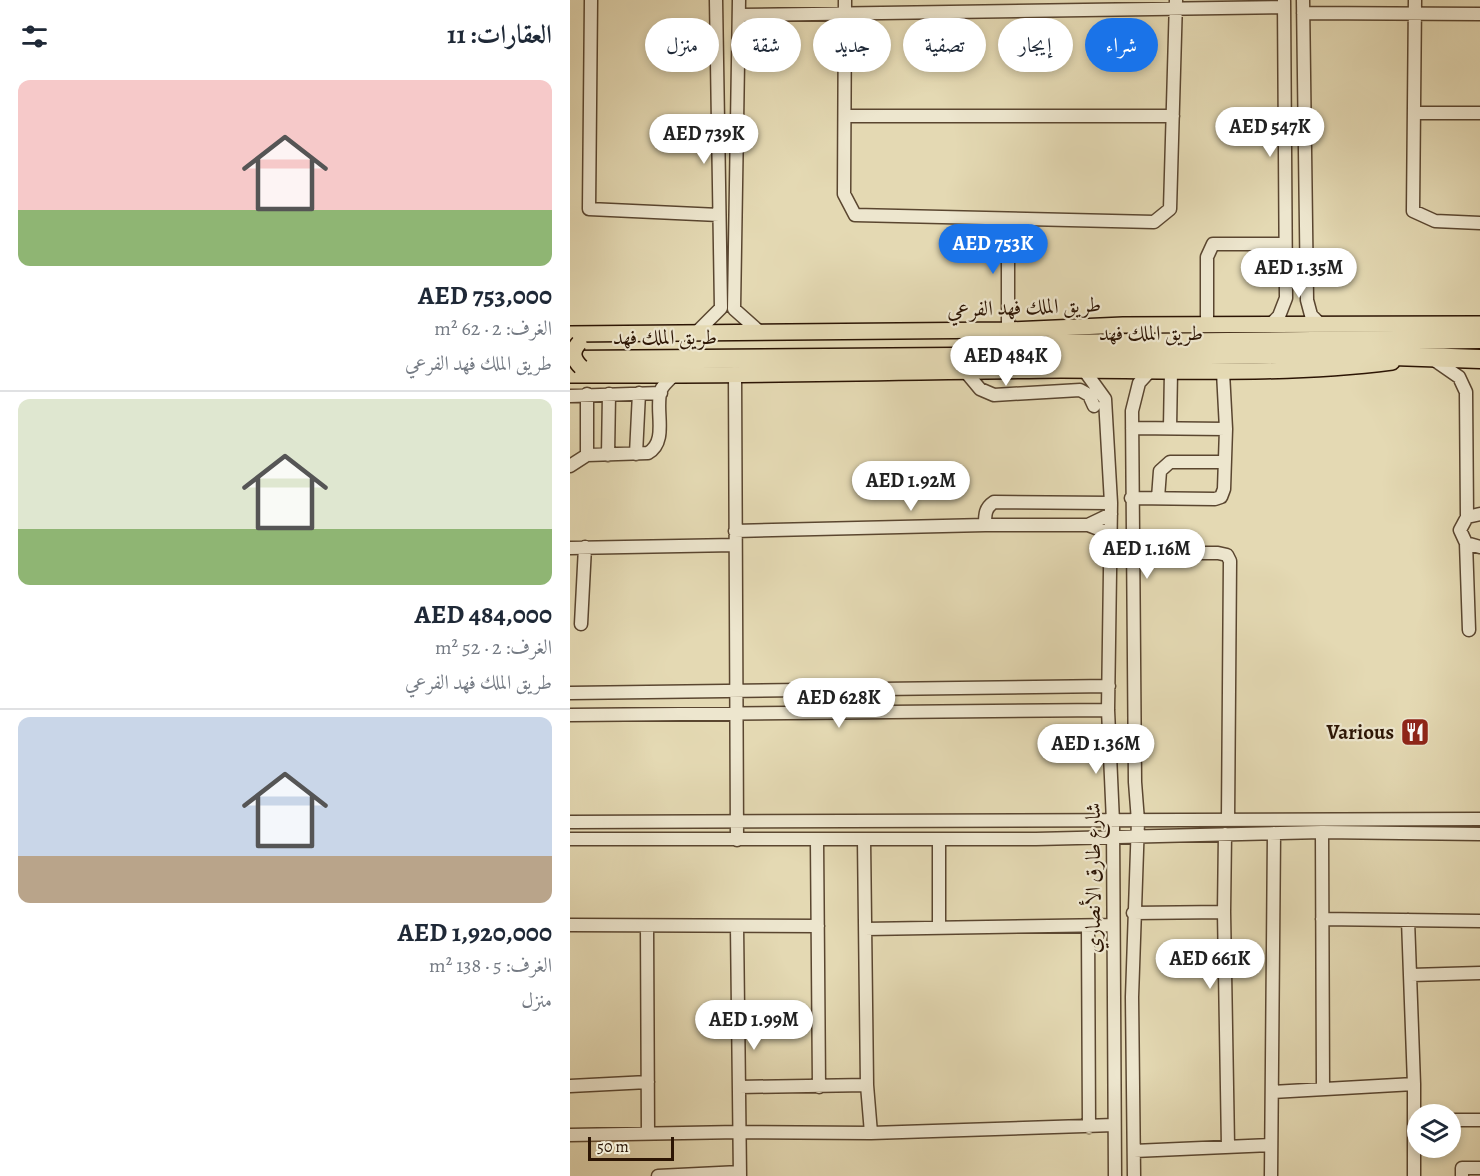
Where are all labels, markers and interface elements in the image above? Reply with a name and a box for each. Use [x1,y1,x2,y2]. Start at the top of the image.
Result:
text: العقارات: 11 [447,17,552,52]
chip: منزل [645,18,719,72]
chip: شقة [731,18,801,72]
chip: جديد [813,18,891,72]
chip: تصفية [903,18,986,72]
chip: إيجار [998,18,1073,72]
chip: شراء [1085,18,1158,72]
icon: filters [18,20,51,53]
pin: AED 547K [1208,107,1332,158]
text: AED 547K [1229,113,1311,140]
pin: AED 739K [642,114,766,165]
icon: home [231,119,339,227]
text: AED 739K [663,120,745,147]
pin: AED 753K [931,224,1055,275]
text: AED 753K [953,230,1033,257]
pin: AED 1.35M [1230,248,1368,299]
text: AED 1.35M [1255,254,1343,281]
text: AED 753,000 [418,278,552,313]
street label: طريق الملك فهد الفرعي [946,290,1102,327]
text: الغرف: 2 · 62 m² [434,315,552,342]
street label: طريق الملك فهد [1099,319,1203,347]
street label: طريق الملك فهد [613,323,717,351]
pin: AED 484K [944,336,1068,387]
text: AED 484K [964,342,1048,369]
text: طريق الملك فهد الفرعي [405,350,552,377]
icon: home [231,438,339,546]
pin: AED 1.92M [842,461,980,512]
text: AED 1.92M [866,467,956,494]
pin: AED 1.16M [1078,529,1216,580]
text: AED 1.16M [1103,535,1191,562]
text: AED 484,000 [415,597,552,632]
text: الغرف: 2 · 52 m² [435,634,552,661]
text: طريق الملك فهد الفرعي [405,669,552,696]
pin: AED 628K [777,678,901,729]
text: AED 628K [797,684,881,711]
restaurant icon: Various [1399,716,1431,748]
place label: Various [1326,718,1394,746]
pin: AED 1.36M [1027,724,1165,775]
text: AED 1.36M [1051,730,1141,757]
icon: home [231,756,339,864]
street label: شارع طارق الأنصاري [1078,803,1111,953]
text: AED 1,920,000 [397,915,552,950]
pin: AED 661K [1148,939,1272,990]
text: AED 661K [1170,945,1250,972]
text: الغرف: 5 · 138 m² [429,952,552,979]
text: منزل [521,987,552,1014]
pin: AED 1.99M [685,1000,823,1051]
text: AED 1.99M [709,1006,799,1033]
map controls [1407,1104,1461,1158]
button: layers [1407,1104,1461,1158]
scale bar [588,1134,674,1162]
text: 50 m [597,1136,629,1158]

